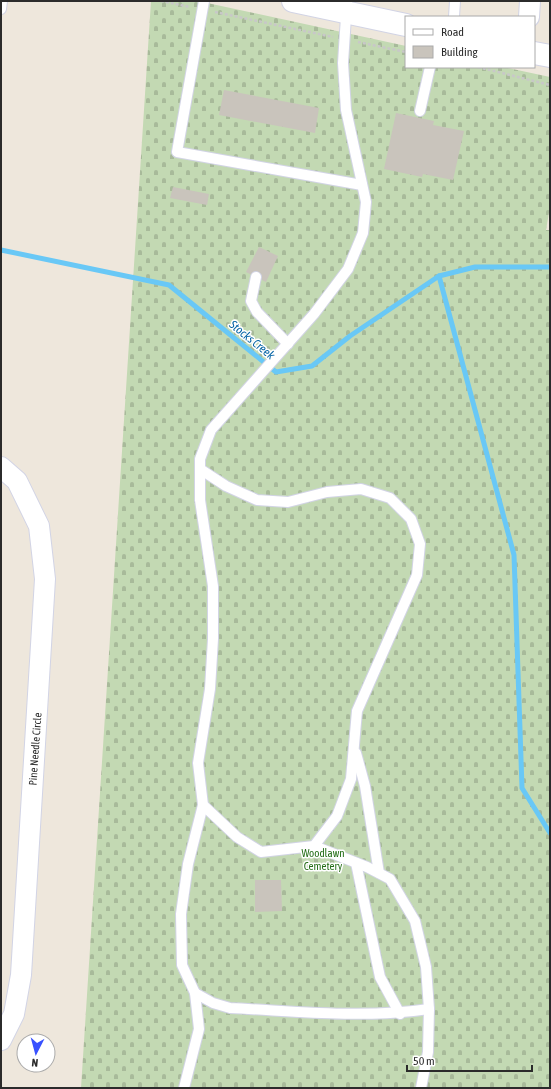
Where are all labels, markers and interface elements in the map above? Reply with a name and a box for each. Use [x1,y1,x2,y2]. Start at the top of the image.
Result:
legend [405,16,535,68]
text: Road [441,25,464,39]
text: Building [441,45,479,59]
water label: Stocks Creek [226,317,278,363]
street label: Pine Needle Circle [26,712,44,786]
park label: Woodlawn Cemetery [301,847,345,872]
north arrow [16,1033,56,1073]
scale bar [407,1047,532,1073]
text: 50 m [413,1054,435,1068]
text: N [31,1057,39,1069]

